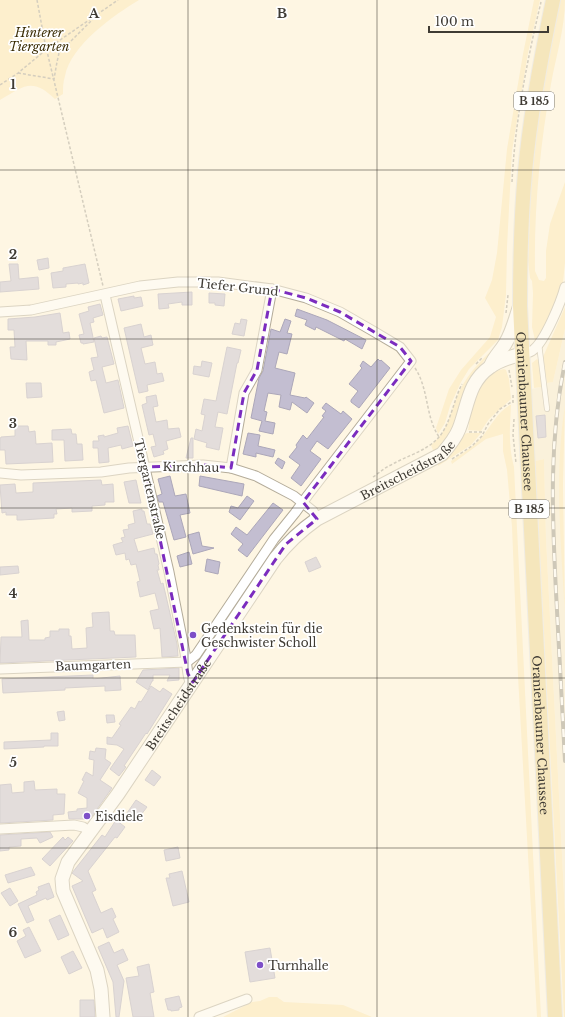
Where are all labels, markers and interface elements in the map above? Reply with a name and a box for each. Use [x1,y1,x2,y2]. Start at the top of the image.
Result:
text: A [88,5,100,22]
text: B [277,5,287,22]
scale bar [429,8,548,34]
text: 100 m [435,14,474,29]
park label: Hinterer Tiergarten [9,25,70,54]
text: 1 [10,76,16,93]
road number: B 185 [514,92,554,110]
text: 2 [9,246,17,263]
street label: Tiefer Grund [197,275,279,299]
street label: Oranienbaumer Chaussee [514,331,537,492]
text: 3 [9,415,17,432]
street label: Tiergartenstraße [131,437,169,541]
street label: Breitscheidstraße [358,437,458,503]
street label: Kirchhau [163,459,219,475]
road number: B 185 [509,500,549,518]
text: 4 [9,585,18,602]
place label: Gedenkstein für die Geschwister Scholl [201,621,323,650]
marker: Gedenkstein für die Geschwister Scholl [188,630,198,640]
street label: Breitscheidstraße [142,655,214,753]
street label: Oranienbaumer Chaussee [530,655,553,815]
street label: Baumgarten [55,656,131,674]
text: 5 [9,754,17,771]
place label: Eisdiele [95,809,143,824]
marker: Eisdiele [82,811,92,821]
text: 6 [9,924,18,941]
place label: Turnhalle [268,958,329,973]
marker: Turnhalle [255,960,265,970]

